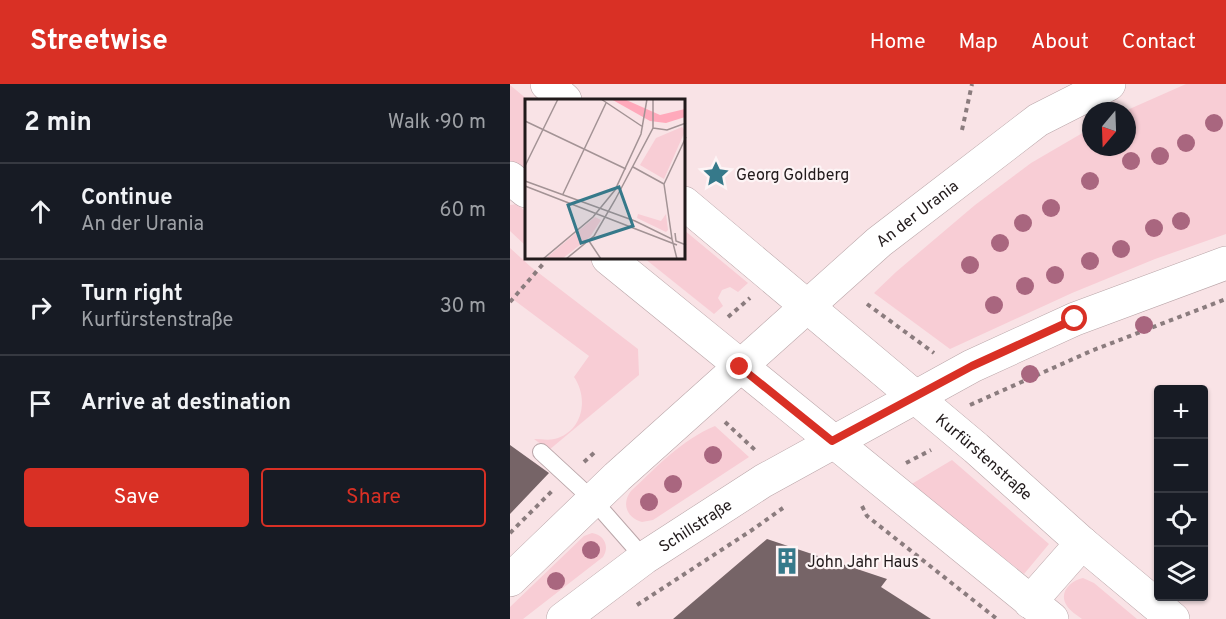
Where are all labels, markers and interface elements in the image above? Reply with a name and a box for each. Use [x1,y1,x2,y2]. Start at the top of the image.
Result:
text: Streetwise [30,24,168,60]
text: Home [870,29,926,56]
text: Map [959,29,998,56]
text: About [1031,29,1089,56]
text: Contact [1122,29,1196,56]
inset map [525,99,686,260]
north arrow [1082,102,1136,156]
text: 2 min [24,107,92,140]
text: Walk · 90 m [388,110,486,136]
place icon: Georg Goldberg [701,159,731,189]
place label: Georg Goldberg [736,166,849,186]
street label: An der Urania [873,177,963,253]
text: Continue [81,185,172,212]
icon: ahead [24,195,57,228]
text: 60 m [440,198,486,224]
text: An der Urania [81,212,204,238]
text: Turn right [81,281,183,308]
icon: right [24,291,57,324]
text: 30 m [440,294,486,320]
route start [1061,305,1087,331]
text: Kurfürstenstraße [81,308,233,334]
route end [726,353,752,379]
map controls [1154,385,1208,601]
button: + [1154,385,1208,439]
icon: arrive [24,387,57,420]
text: Arrive at destination [81,390,291,417]
street label: Kurfürstenstraße [931,410,1036,506]
button: − [1154,439,1208,493]
button: Save [24,468,249,527]
button: Share [261,468,486,527]
button: locate [1154,493,1208,547]
street label: Schillstraße [656,496,736,558]
building icon: John Jahr Haus [772,546,802,576]
button: layers [1154,547,1208,601]
place label: John Jahr Haus [807,553,919,573]

